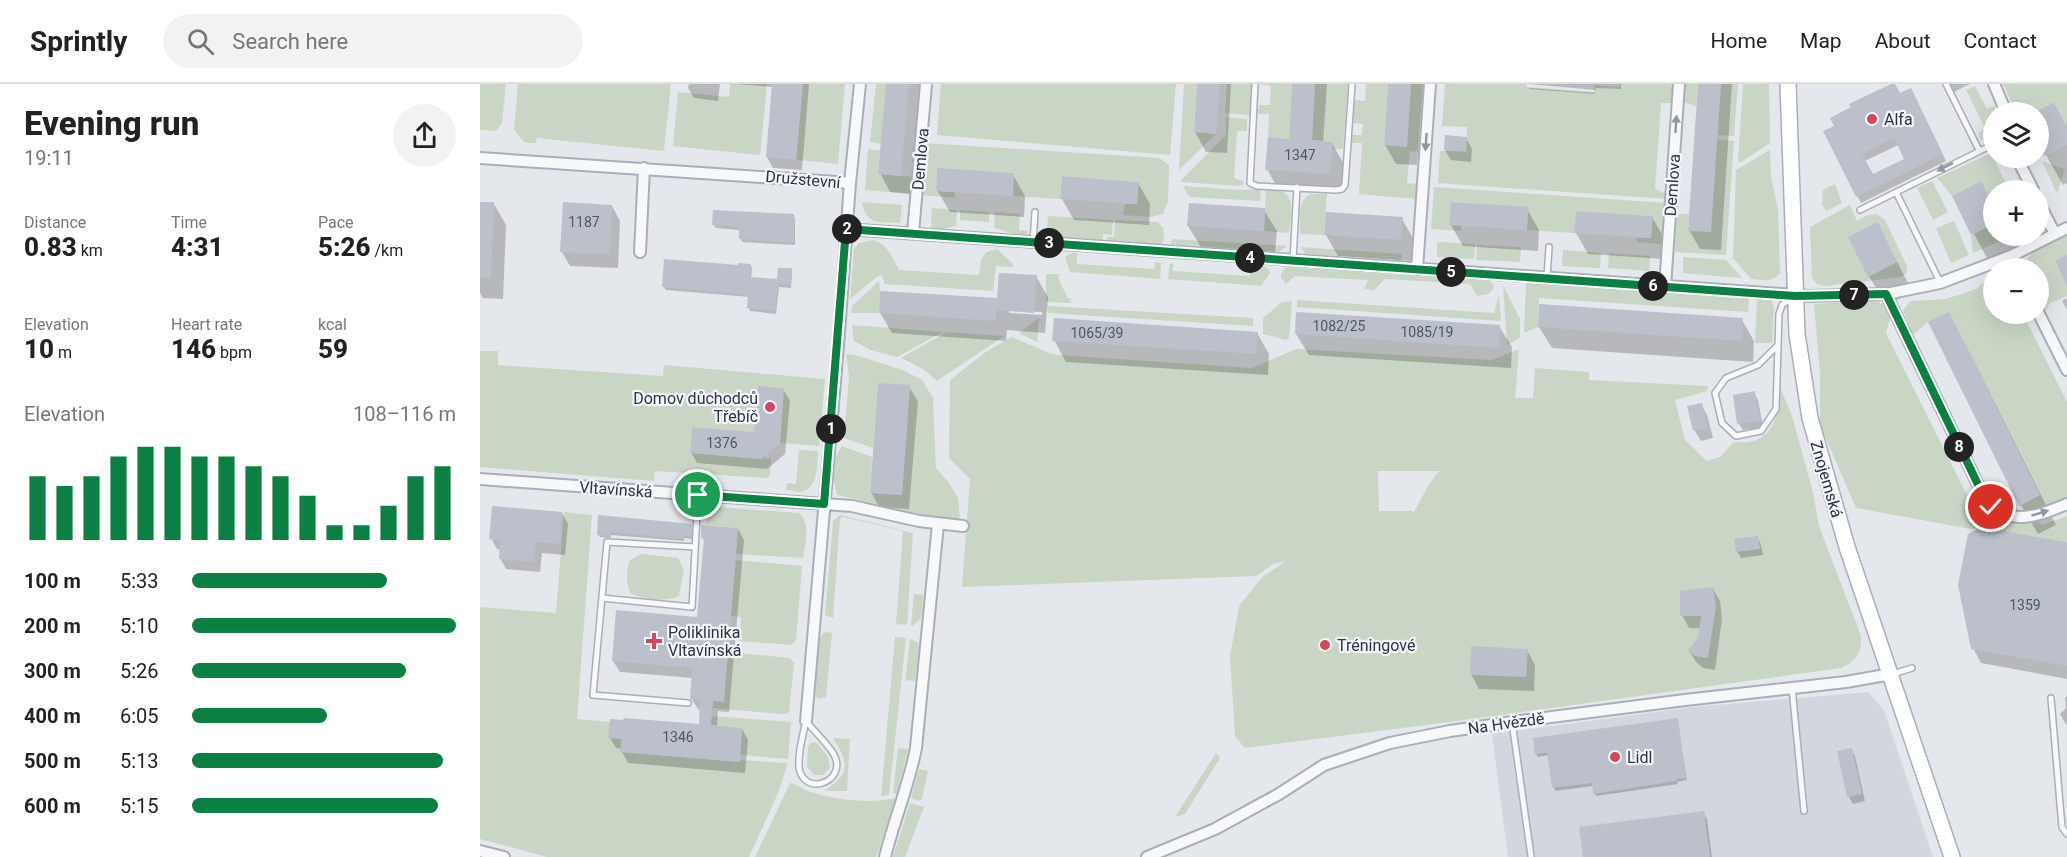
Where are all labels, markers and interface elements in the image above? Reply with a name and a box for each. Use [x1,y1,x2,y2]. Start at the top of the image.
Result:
search box [163,14,583,68]
text: Sprintly [30,25,127,58]
icon: search [184,25,217,58]
text: Search here [232,29,348,54]
text: Home [1711,29,1767,53]
text: Map [1800,29,1842,53]
text: About [1875,29,1931,53]
text: Contact [1964,29,2037,53]
map controls [1983,102,2049,324]
button: layers [1983,102,2049,168]
text: Evening run [24,104,199,143]
button: share [393,104,456,167]
place label: Alfa [1884,110,1913,129]
marker: Alfa [1865,112,1879,126]
one-way arrow [1671,114,1681,133]
street label: Demlova [908,127,933,191]
one-way arrow [1422,133,1431,152]
text: 19:11 [24,146,74,170]
house number: 1347 [1284,147,1316,163]
street label: Demlova [1661,153,1684,217]
one-way arrow [1936,163,1953,172]
street label: Družstevní [765,167,842,192]
button: + [1983,180,2049,246]
text: Distance [24,213,86,232]
text: Time [171,213,207,232]
text: Pace [318,213,354,232]
house number: 1187 [568,214,600,230]
pin: 2 [832,214,862,244]
text: 2 [842,219,852,238]
pin: 3 [1034,228,1064,258]
text: 0.83 [24,232,77,262]
text: 4:31 [171,232,224,262]
text: 5:26 [318,232,371,262]
text: 3 [1044,233,1054,252]
text: km [77,241,103,260]
text: /km [371,241,403,260]
pin: 4 [1235,243,1265,273]
text: 4 [1245,248,1255,267]
pin: 5 [1436,257,1466,287]
button: − [1983,258,2049,324]
text: 5 [1446,262,1456,281]
pin: 6 [1638,271,1668,301]
text: 6 [1648,276,1658,295]
pin: 7 [1839,280,1869,310]
text: 7 [1849,285,1859,304]
text: Elevation [24,315,89,334]
text: Heart rate [171,315,242,334]
text: kcal [318,315,347,334]
house number: 1082/25 [1313,318,1366,334]
house number: 1085/19 [1401,324,1454,340]
house number: 1065/39 [1071,325,1124,341]
text: 10 [24,334,54,364]
text: 146 [171,334,216,364]
text: 59 [318,334,348,364]
text: m [54,343,72,362]
text: bpm [216,343,252,362]
place label: Domov důchodců Třebíč [633,389,758,426]
marker: Domov důchodců Třebíč [763,400,777,414]
text: Elevation [24,402,105,426]
text: 108–116 m [353,402,456,426]
pin: 1 [816,414,846,444]
text: 1 [826,419,836,438]
pin: 8 [1944,432,1974,462]
house number: 1376 [706,435,738,451]
text: 8 [1954,437,1964,456]
street label: Znojemská [1807,439,1847,520]
pin [672,469,723,520]
street label: Vltavínská [579,477,653,502]
icon: arrive [681,478,714,511]
pin [1965,481,2016,532]
icon: check [1974,490,2007,523]
one-way arrow [2031,508,2049,517]
text: 100 m [24,569,81,593]
text: 5:33 [120,569,159,593]
house number: 1359 [2009,597,2041,613]
text: 200 m [24,614,81,638]
text: 5:10 [120,614,159,638]
place label: Poliklinika Vltavínská [668,623,742,660]
marker: Poliklinika Vltavínská [645,632,663,650]
place label: Tréningové [1337,636,1415,655]
marker: Tréningové [1318,638,1332,652]
text: 300 m [24,659,81,683]
text: 5:26 [120,659,159,683]
text: 400 m [24,704,81,728]
text: 6:05 [120,704,159,728]
street label: Na Hvězdě [1467,709,1545,738]
house number: 1346 [662,729,694,745]
place label: Lidl [1627,748,1652,767]
text: 500 m [24,749,81,773]
text: 5:13 [120,749,159,773]
marker: Lidl [1608,750,1622,764]
text: 600 m [24,794,81,818]
text: 5:15 [120,794,159,818]

